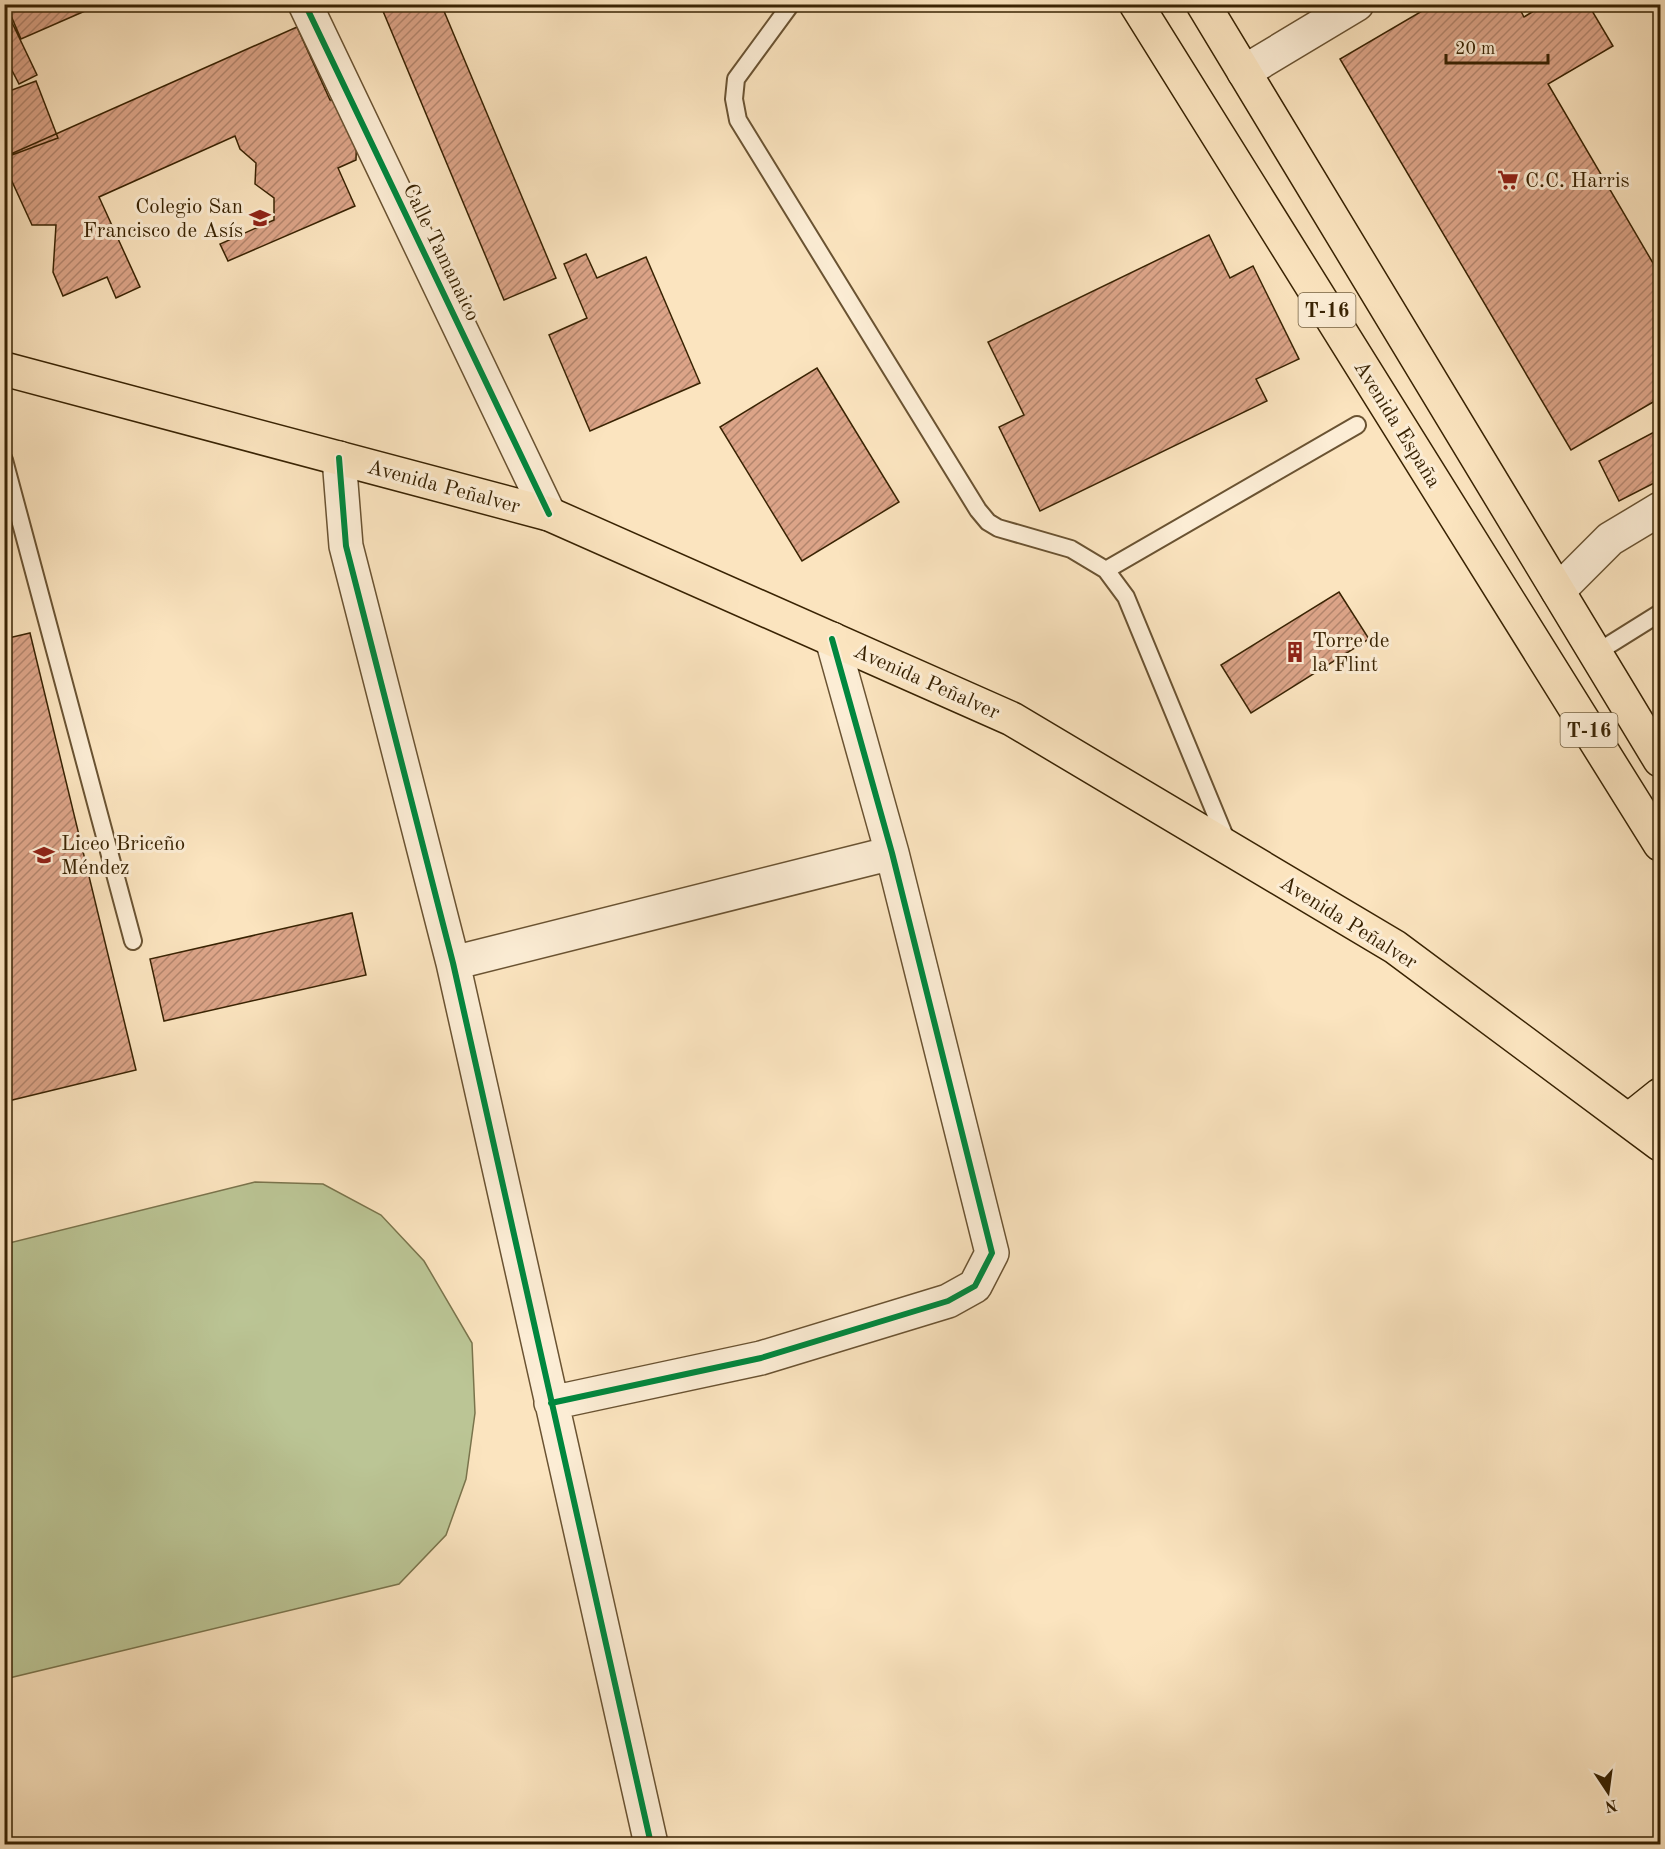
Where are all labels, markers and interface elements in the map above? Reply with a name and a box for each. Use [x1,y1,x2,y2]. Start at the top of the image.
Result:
scale bar [1446,27,1548,65]
text: 20 m [1455,40,1495,58]
supermarket icon: C.C. Harris [1496,168,1520,192]
place label: C.C. Harris [1525,171,1630,192]
street label: Calle Tamanaico [398,181,483,324]
place label: Colegio San Francisco de Asís [83,197,243,242]
school or university icon: Colegio San Francisco de Asís [248,206,272,230]
road number: T-16 [1298,293,1356,327]
street label: Avenida España [1349,358,1444,492]
street label: Avenida Peñalver [365,457,523,518]
place label: Torre de la Flint [1312,631,1389,676]
building icon: Torre de la Flint [1283,640,1307,664]
street label: Avenida Peñalver [850,641,1003,724]
road number: T-16 [1560,713,1618,747]
place label: Liceo Briceño Méndez [61,834,185,879]
school or university icon: Liceo Briceño Méndez [32,843,56,867]
street label: Avenida Peñalver [1276,873,1421,974]
north arrow [1578,1762,1638,1822]
text: N [1602,1795,1619,1814]

